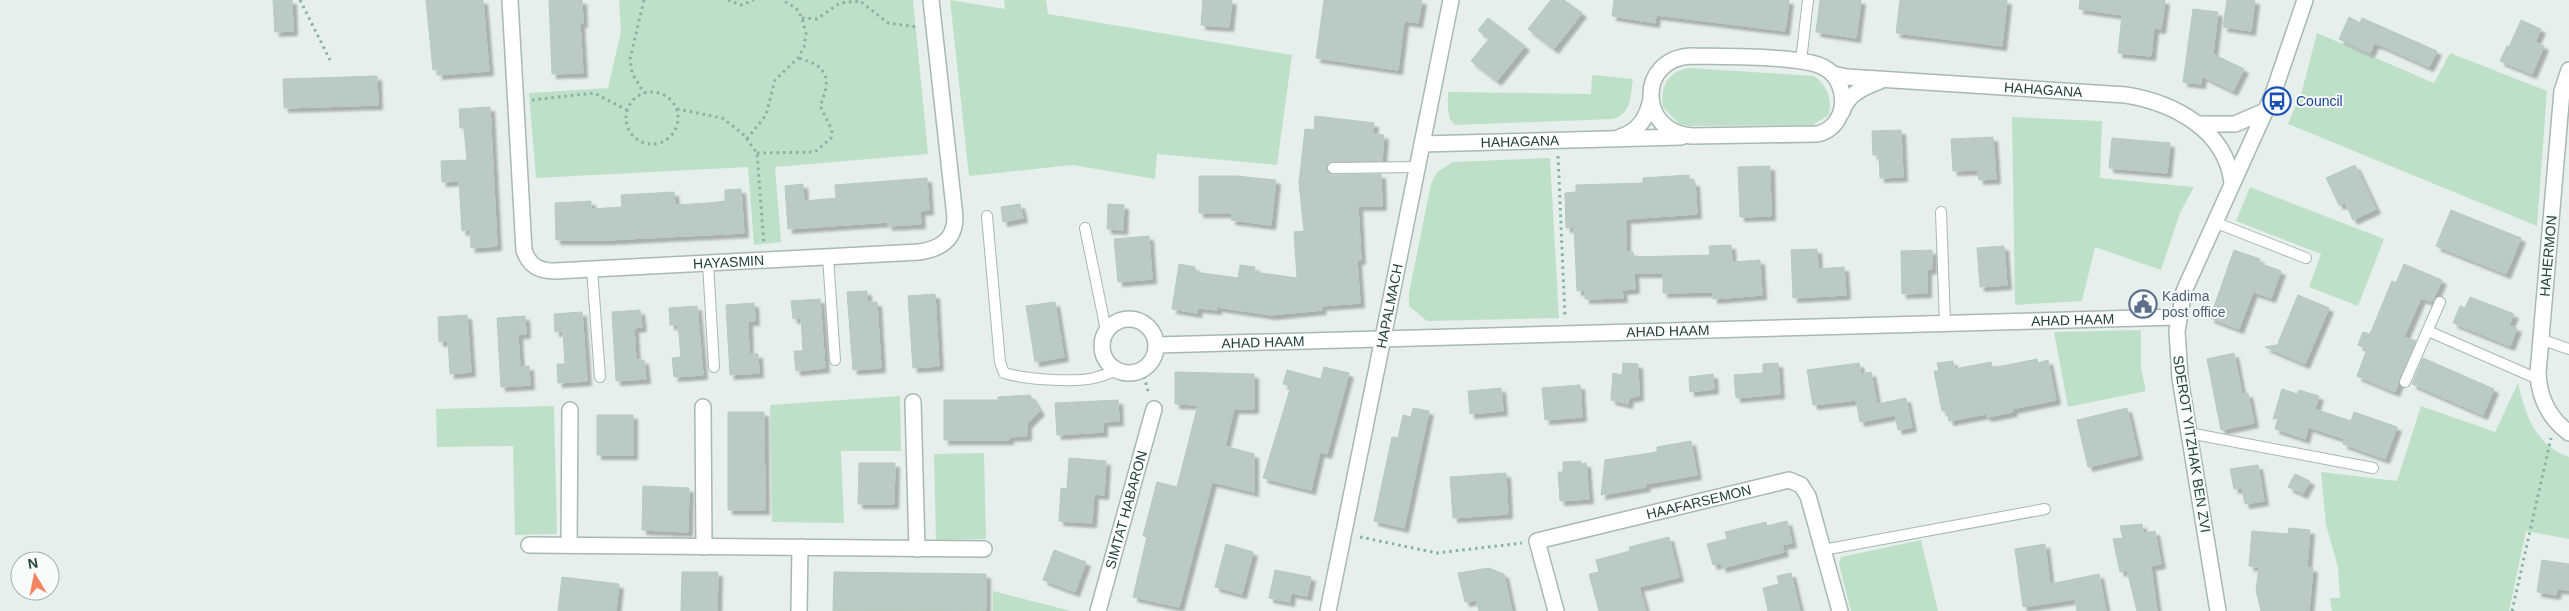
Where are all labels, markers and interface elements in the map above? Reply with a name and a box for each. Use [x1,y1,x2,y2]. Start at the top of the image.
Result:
street label: HAHAGANA [2004,79,2084,100]
bus stop icon: Council [2262,86,2292,116]
place label: Council [2296,93,2343,109]
street label: HAHAGANA [1480,132,1560,150]
street label: HAHERMON [2536,215,2560,297]
street label: HAYASMIN [693,252,765,272]
street label: HAPALMACH [1373,262,1406,350]
place label: Kadima post office [2162,288,2226,320]
public building icon: Kadima post office [2128,289,2158,319]
street label: AHAD HAAM [2031,311,2115,329]
street label: AHAD HAAM [1626,322,1710,340]
street label: AHAD HAAM [1221,333,1305,351]
street label: SDEROT YITZHAK BEN ZVI [2170,354,2214,534]
street label: SIMTAT HABARON [1102,449,1150,571]
street label: HAAFARSEMON [1645,481,1753,522]
north arrow [10,551,60,601]
text: N [26,554,39,572]

